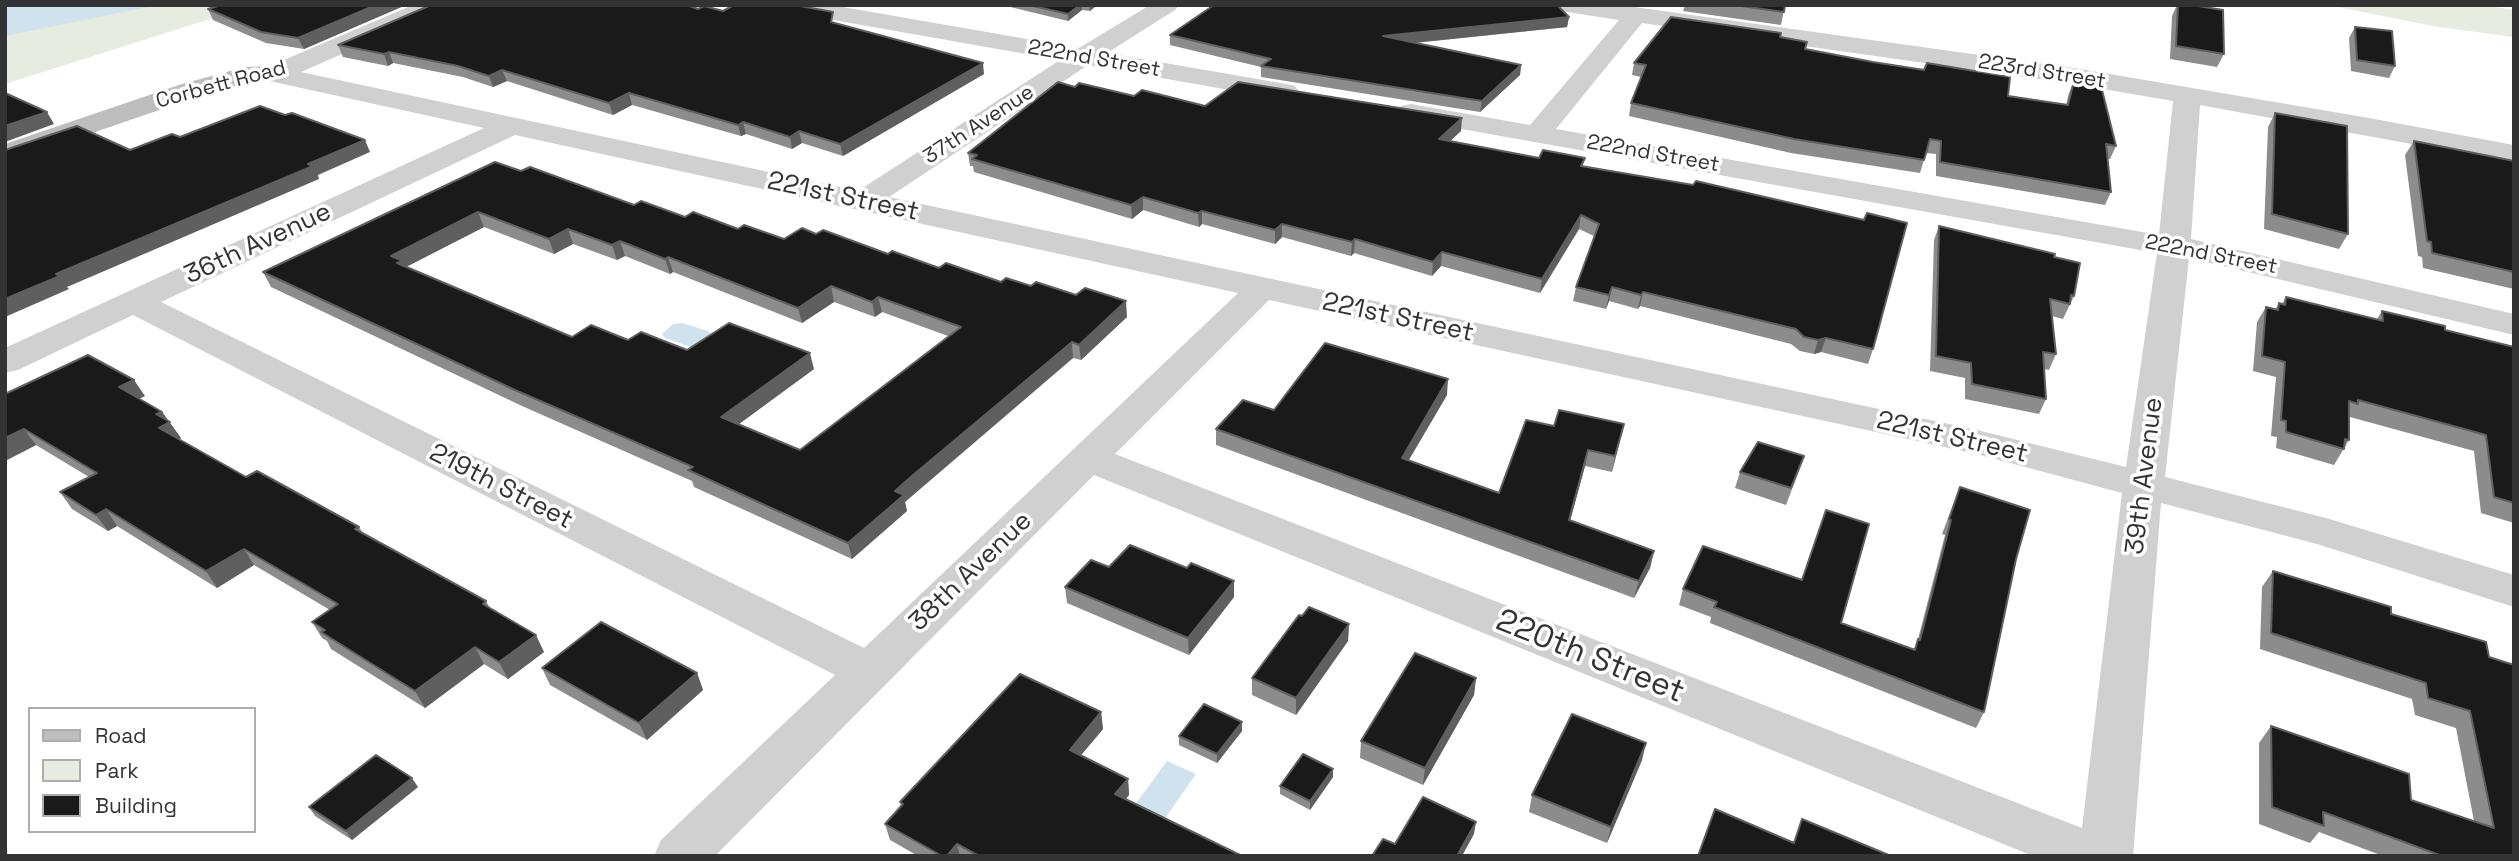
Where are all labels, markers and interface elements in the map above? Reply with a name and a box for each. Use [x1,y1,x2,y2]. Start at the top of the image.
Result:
street label: 222nd Street [1026,35,1162,83]
street label: 223rd Street [1977,49,2107,95]
street label: Corbett Road [153,56,289,114]
street label: 37th Avenue [919,80,1039,170]
street label: 222nd Street [1585,130,1721,178]
street label: 221st Street [765,166,921,228]
street label: 36th Avenue [180,196,336,292]
street label: 222nd Street [2143,230,2279,280]
street label: 221st Street [1320,287,1476,349]
street label: 39th Avenue [2120,396,2170,556]
street label: 221st Street [1874,406,2030,470]
street label: 219th Street [424,438,578,536]
street label: 38th Avenue [903,506,1039,638]
street label: 220th Street [1490,602,1690,712]
legend [28,707,256,833]
text: Road [95,722,147,749]
text: Park [95,757,139,784]
text: Building [95,792,177,819]

